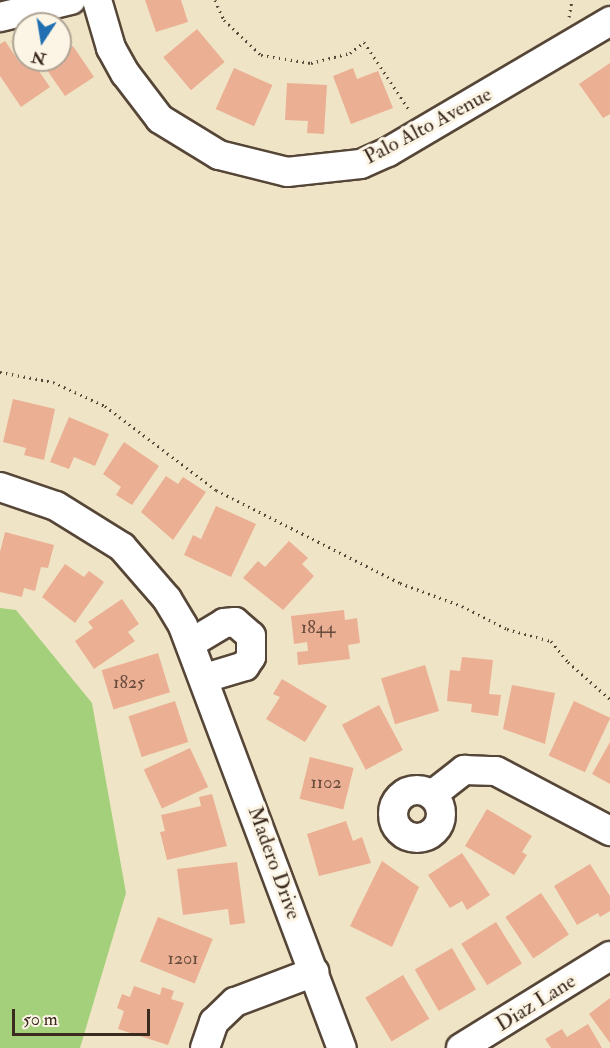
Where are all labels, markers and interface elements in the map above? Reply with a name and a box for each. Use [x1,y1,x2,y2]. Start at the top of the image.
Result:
north arrow [12,12,72,72]
text: N [30,46,48,69]
street label: Palo Alto Avenue [360,82,496,170]
house number: 1844 [301,617,335,639]
house number: 1825 [113,672,145,694]
house number: 1102 [310,772,342,794]
street label: Madero Drive [242,803,306,923]
house number: 1201 [167,948,199,970]
street label: Diaz Lane [491,969,581,1037]
scale bar [15,997,153,1035]
text: 50 m [23,1008,58,1031]

